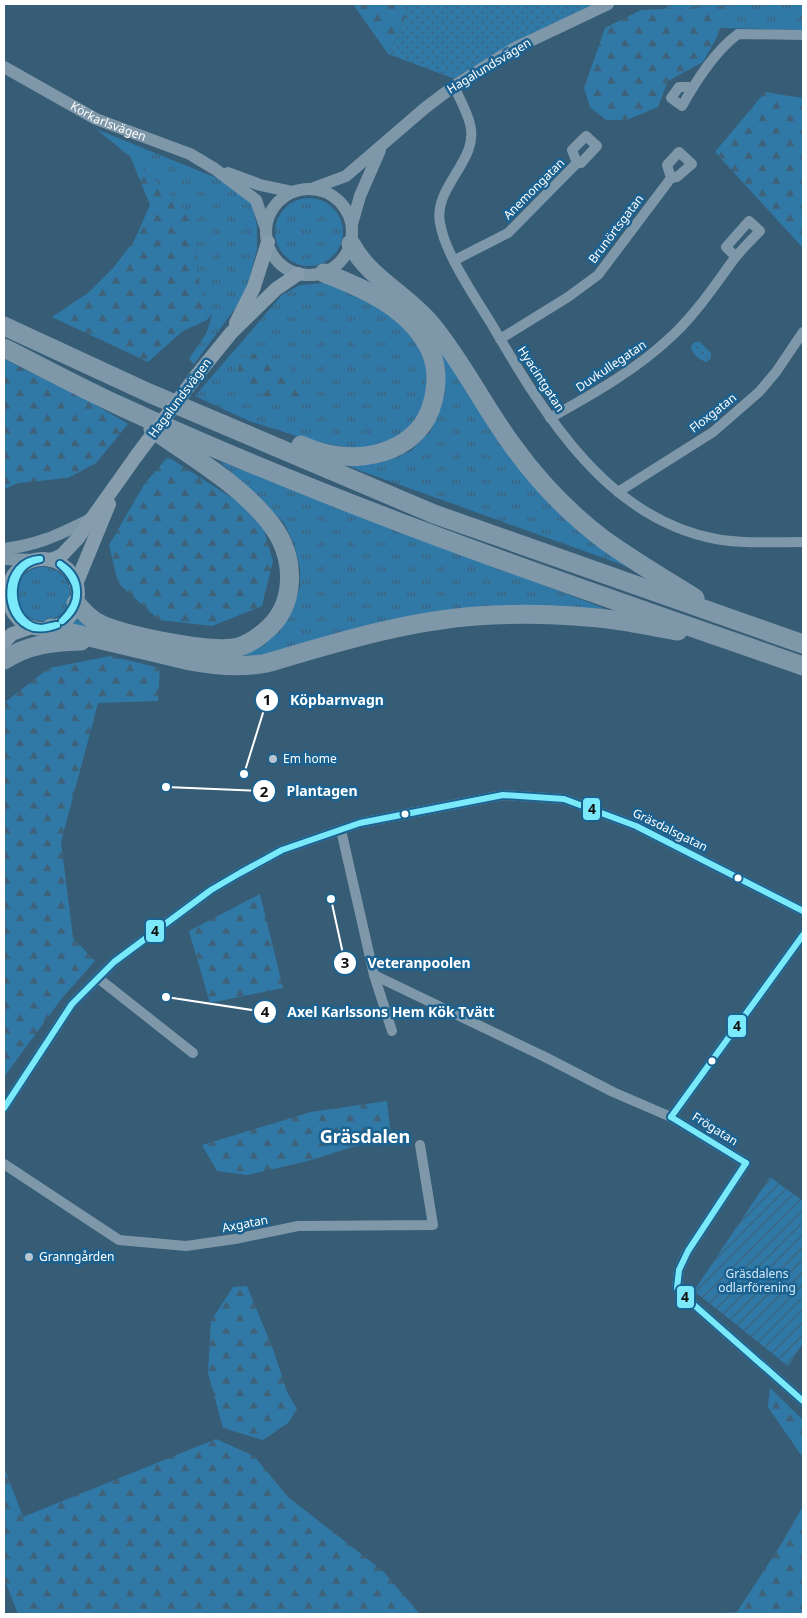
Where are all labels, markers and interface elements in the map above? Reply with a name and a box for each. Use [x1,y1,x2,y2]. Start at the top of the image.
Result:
street label: Hagalundsvägen [444,34,534,97]
street label: Körkarlsvägen [67,97,149,145]
street label: Anemongatan [499,154,568,223]
street label: Brunörtsgatan [584,191,647,267]
street label: Duvkullegatan [572,336,649,395]
street label: Hyacintgatan [514,343,569,415]
street label: Hagalundsvägen [144,355,215,441]
street label: Floxgatan [686,389,740,436]
callout: Köpbarnvagn [255,686,394,715]
text: 1 [263,689,271,709]
text: Köpbarnvagn [290,690,384,709]
place label: Em home [283,750,337,767]
marker: Em home [267,753,279,765]
callout: Plantagen [252,777,368,806]
text: 2 [260,781,269,801]
text: Plantagen [286,781,358,800]
line badge: 4 [582,797,601,821]
text: 4 [588,799,596,818]
street label: Gräsdalsgatan [630,804,711,855]
unlabelled marker [400,809,410,819]
unlabelled marker [733,873,743,883]
line badge: 4 [145,919,165,943]
text: 4 [151,921,159,940]
callout: Veteranpoolen [332,948,480,977]
text: 3 [341,952,349,972]
text: Veteranpoolen [367,953,471,972]
callout: Axel Karlssons Hem Kök Tvätt [252,997,505,1026]
text: 4 [261,1001,270,1021]
text: Axel Karlssons Hem Kök Tvätt [287,1002,495,1021]
line badge: 4 [727,1014,747,1038]
text: 4 [733,1016,741,1035]
unlabelled marker [707,1056,717,1066]
street label: Frögatan [689,1108,741,1149]
district label: Gräsdalen [320,1124,410,1148]
street label: Axgatan [220,1211,269,1236]
place label: Granngården [39,1248,114,1265]
marker: Granngården [23,1251,35,1263]
park label: Gräsdalens odlarförening [718,1265,796,1296]
line badge: 4 [676,1285,695,1309]
text: 4 [681,1287,689,1306]

